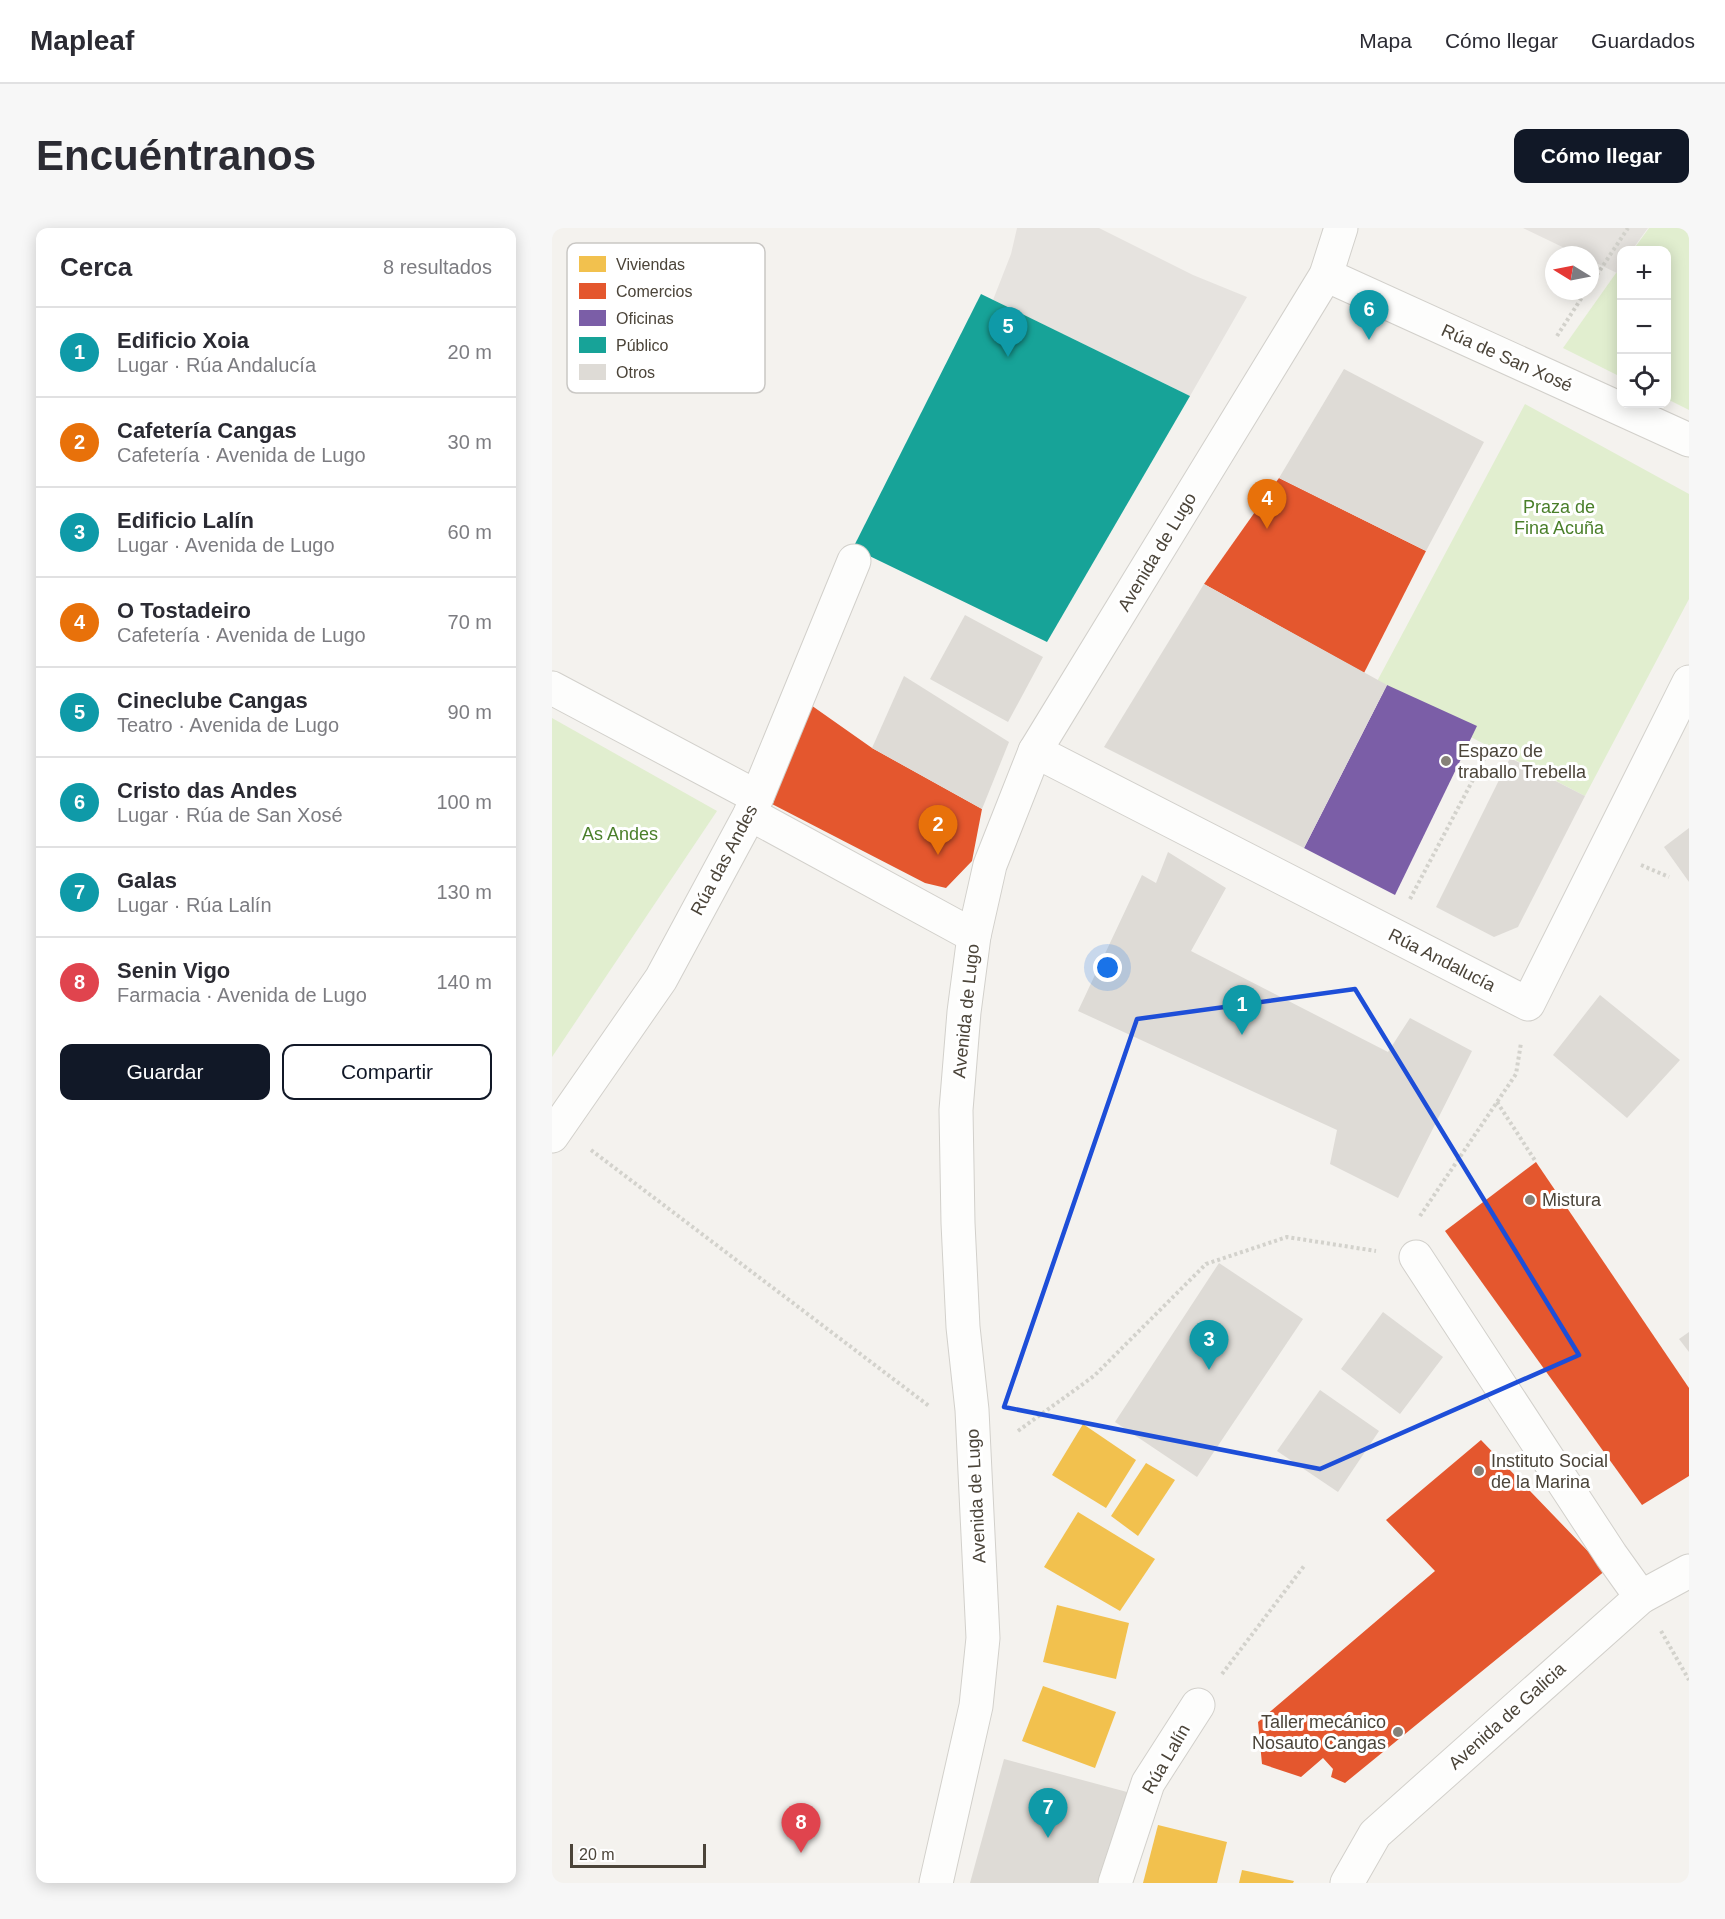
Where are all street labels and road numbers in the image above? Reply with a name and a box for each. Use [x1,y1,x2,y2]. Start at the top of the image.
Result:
street label: Rúa de San Xosé [1438,320,1576,396]
street label: Avenida de Lugo [1114,489,1200,615]
street label: Rúa das Andes [687,801,761,919]
street label: Rúa Andalucía [1385,925,1500,996]
street label: Avenida de Lugo [949,943,983,1079]
street label: Avenida de Lugo [962,1428,990,1564]
street label: Avenida de Galicia [1445,1658,1570,1774]
street label: Rúa Lalín [1138,1721,1194,1797]

